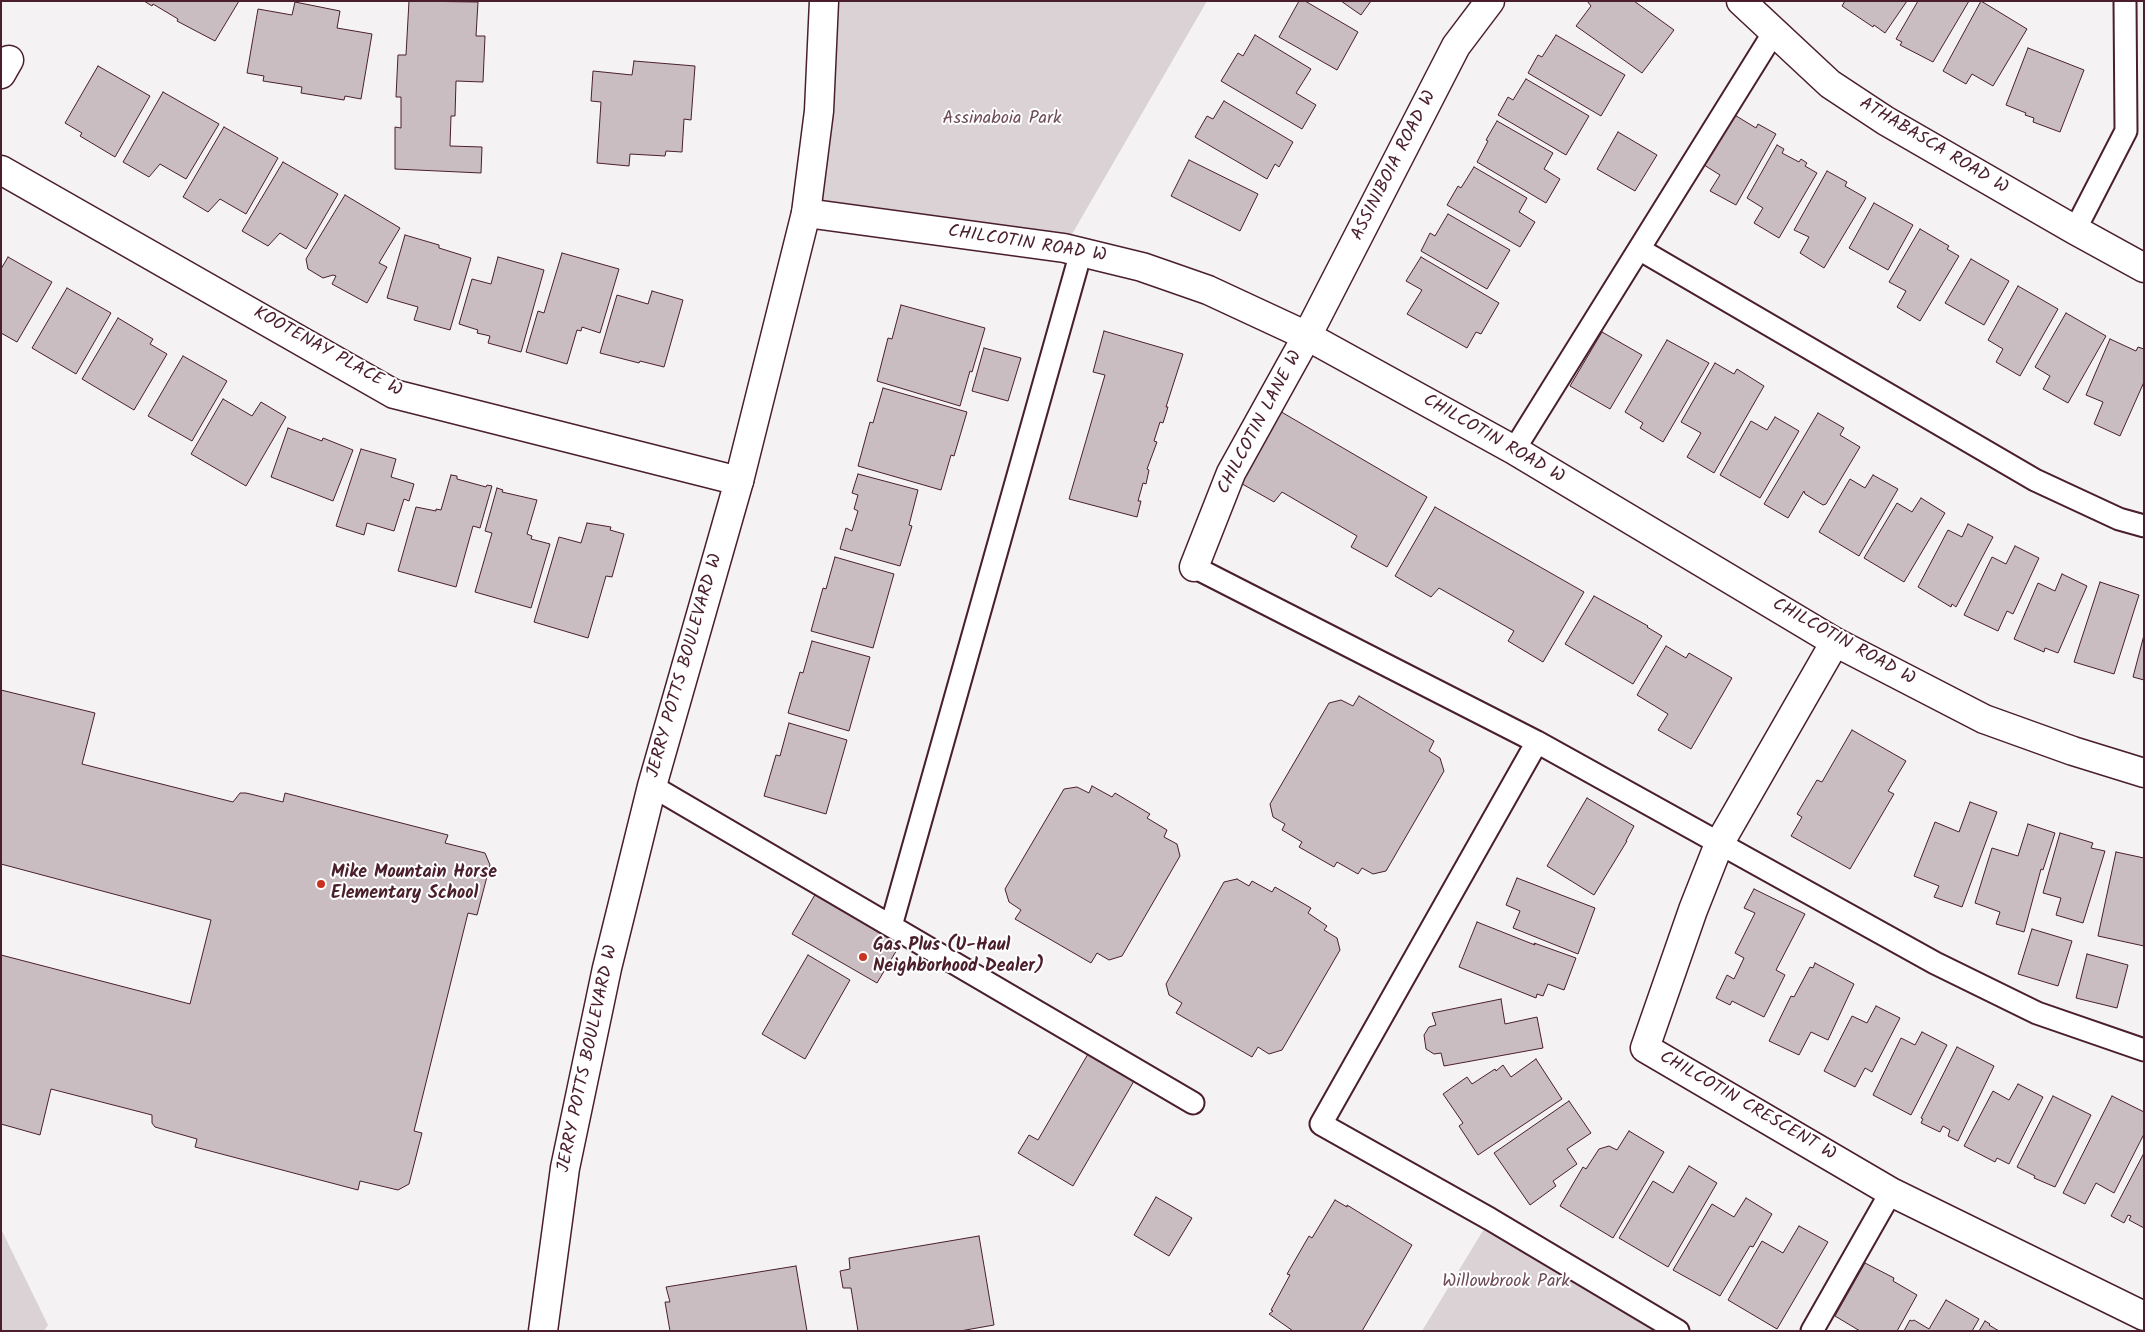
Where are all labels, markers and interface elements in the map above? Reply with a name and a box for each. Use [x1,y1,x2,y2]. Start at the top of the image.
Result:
street label: ASSINIBOIA ROAD W [1348,88,1442,244]
street label: ATHABASCA ROAD W [1855,94,2011,200]
park label: Assinaboia Park [943,109,1061,131]
street label: CHILCOTIN ROAD W [946,222,1108,268]
street label: KOOTENAY PLACE W [249,303,405,403]
street label: CHILCOTIN LANE W [1214,348,1308,498]
street label: CHILCOTIN ROAD W [1418,391,1568,489]
street label: JERRY POTTS BOULEVARD W [644,552,728,780]
street label: CHILCOTIN ROAD W [1768,595,1918,691]
place label: Mike Mountain Horse Elementary School [331,863,497,906]
marker: Mike Mountain Horse Elementary School [315,878,327,890]
place label: Gas Plus (U-Haul Neighborhood Dealer) [873,936,1044,979]
street label: JERRY POTTS BOULEVARD W [554,943,624,1175]
marker: Gas Plus (U-Haul Neighborhood Dealer) [857,951,869,963]
street label: CHILCOTIN CRESCENT W [1655,1048,1839,1166]
park label: Willowbrook Park [1442,1272,1570,1294]

